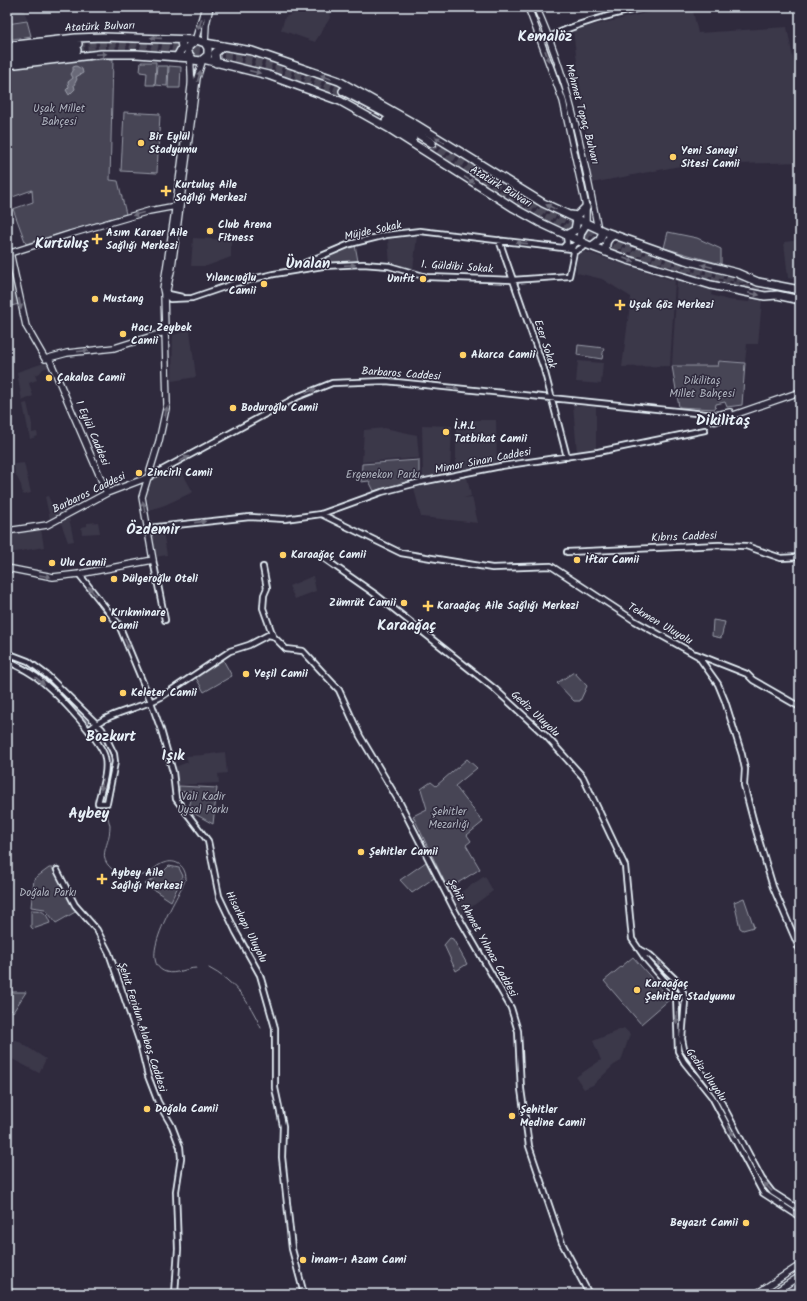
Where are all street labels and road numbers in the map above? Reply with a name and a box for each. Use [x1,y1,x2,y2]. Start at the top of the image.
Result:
street label: Atatürk Bulvarı [65,17,135,37]
street label: Mehmet Topaç Bulvarı [560,62,604,167]
street label: Atatürk Bulvarı [466,161,536,213]
street label: Müjde Sokak [343,216,404,246]
street label: 1. Güldibi Sokak [420,255,495,279]
street label: Eser Sokak [529,317,562,372]
street label: Barbaros Caddesi [361,362,442,386]
street label: 1 Eylül Caddesi [70,397,114,469]
street label: Mimar Sinan Caddesi [433,443,533,479]
street label: Barbaros Caddesi [49,467,129,519]
street label: Kıbrıs Caddesi [651,527,718,547]
street label: Tekmen Uluyolu [624,598,697,650]
street label: Gediz Uluyolu [506,686,564,742]
street label: Şehit Ahmet Yılmaz Caddesi [442,875,522,1001]
street label: Hisarkapı Uluyolu [220,888,272,967]
street label: Şehit Feridun Alabaş Caddesi [112,960,172,1095]
street label: Gediz Uluyolu [681,1045,731,1106]

